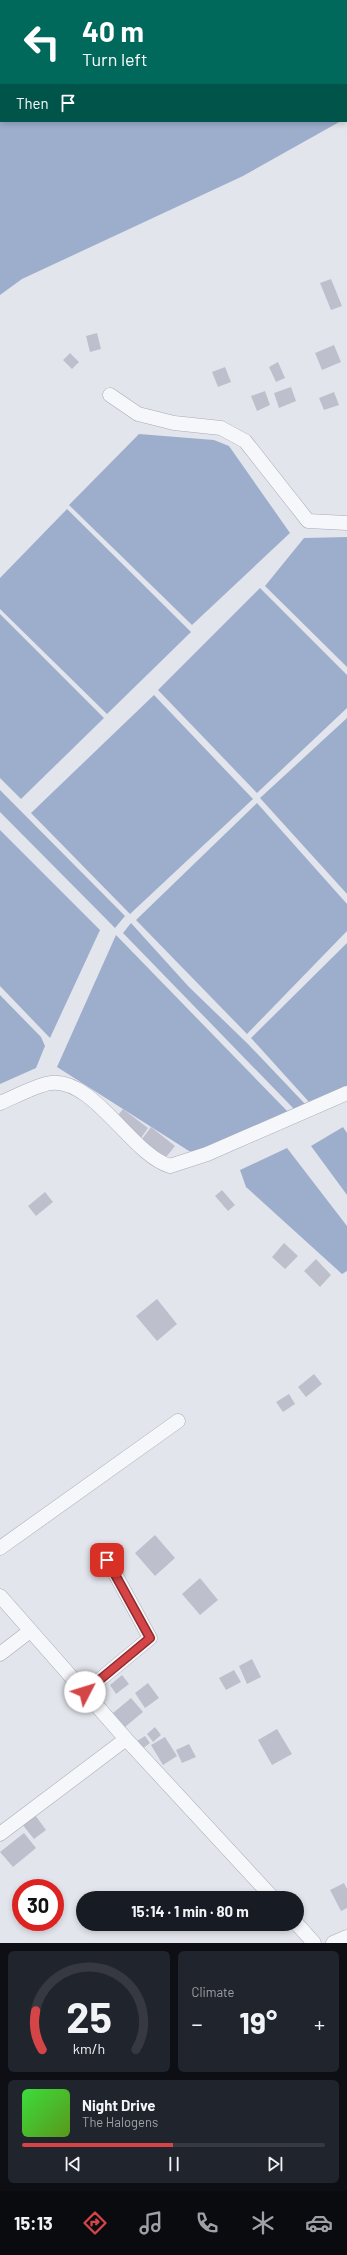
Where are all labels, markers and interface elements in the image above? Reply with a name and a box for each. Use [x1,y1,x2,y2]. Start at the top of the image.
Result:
text: 40 m [82,14,144,48]
icon: left [16,16,68,68]
text: Turn left [82,48,148,70]
icon: arrive [57,92,79,114]
text: Then [16,94,49,112]
pin [90,1543,124,1577]
icon: arrive [96,1549,118,1571]
position arrow [64,1671,106,1713]
speed limit sign: 30 [12,1879,64,1931]
text: 15:14 · 1 min · 80 m [131,1902,249,1920]
text: Climate [192,1984,235,2000]
text: 25 [66,1990,112,2040]
text: 19° [239,2004,277,2040]
text: − [192,2010,203,2036]
text: + [314,2010,325,2036]
text: km/h [73,2039,105,2056]
text: Night Drive [82,2096,155,2114]
text: The Halogens [82,2114,158,2130]
icon: previous [62,2153,84,2175]
icon: pause [163,2153,185,2175]
icon: next [264,2153,286,2175]
icon: directions [81,2209,109,2237]
icon: music [137,2209,165,2237]
icon: phone [193,2209,221,2237]
icon: climate [249,2209,277,2237]
icon: car [305,2209,333,2237]
text: 15:13 [14,2212,53,2234]

